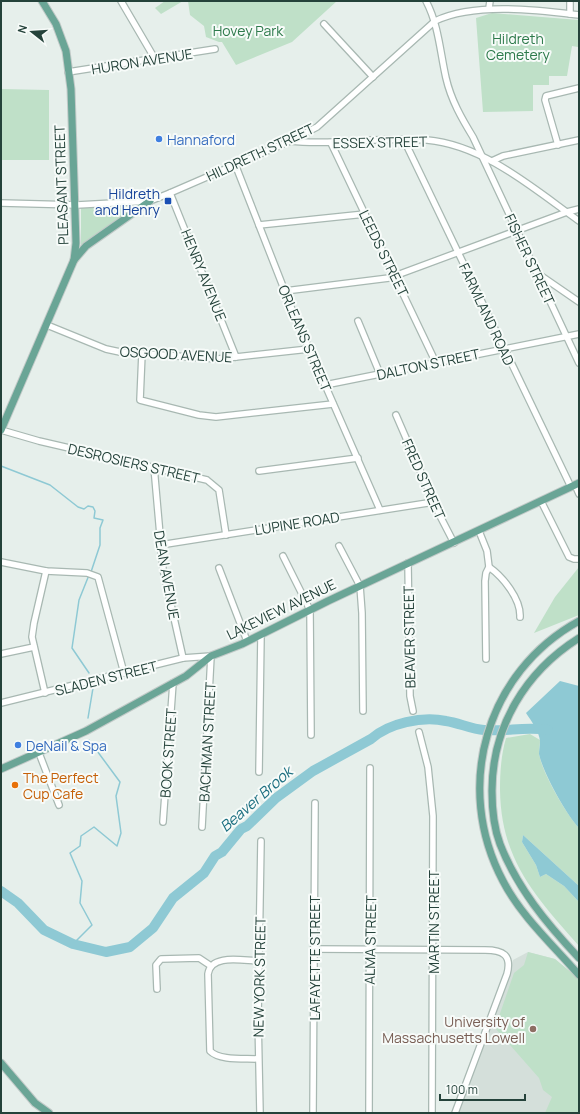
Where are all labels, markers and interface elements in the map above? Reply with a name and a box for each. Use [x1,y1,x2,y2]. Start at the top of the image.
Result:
north arrow [12,12,52,52]
park label: Hovey Park [213,21,284,40]
text: N [14,23,30,35]
park label: Hildreth Cemetery [486,29,551,64]
street label: HURON AVENUE [90,44,194,78]
street label: HILDRETH STREET [203,118,318,185]
street label: PLEASANT STREET [49,124,73,245]
place label: Hannaford [167,130,235,149]
street label: ESSEX STREET [333,132,428,152]
marker: Hannaford [154,134,164,144]
place label: Hildreth and Henry [95,184,161,219]
marker: Hildreth and Henry [163,196,173,206]
street label: LEEDS STREET [355,207,413,300]
street label: FISHER STREET [501,210,560,308]
street label: HENRY AVENUE [177,226,231,324]
street label: FARMLAND ROAD [455,260,519,368]
street label: ORLEANS STREET [274,282,336,395]
street label: OSGOOD AVENUE [119,342,233,366]
street label: DALTON STREET [375,344,482,384]
street label: FRED STREET [398,436,450,523]
street label: DESROSIERS STREET [66,439,202,488]
street label: LUPINE ROAD [253,507,341,539]
street label: DEAN AVENUE [150,529,184,621]
street label: LAKEVIEW AVENUE [223,574,339,644]
street label: BEAVER STREET [399,585,419,688]
street label: SLADEN STREET [53,656,160,700]
street label: BACHMAN STREET [194,681,220,802]
street label: BOOK STREET [155,707,181,798]
place label: DeNail & Spa [26,736,107,755]
marker: DeNail & Spa [13,740,23,750]
water label: Beaver Brook [215,760,299,836]
place label: The Perfect Cup Cafe [23,768,99,803]
marker: The Perfect Cup Cafe [10,780,20,790]
street label: MARTIN STREET [424,870,443,974]
street label: ALMA STREET [360,894,380,985]
street label: LAFAYETTE STREET [305,895,324,1021]
street label: NEW YORK STREET [248,916,270,1037]
place label: University of Massachusetts Lowell [382,1012,525,1047]
marker: University of Massachusetts Lowell [528,1024,538,1034]
scale bar [440,1076,525,1102]
text: 100 m [446,1081,478,1098]

